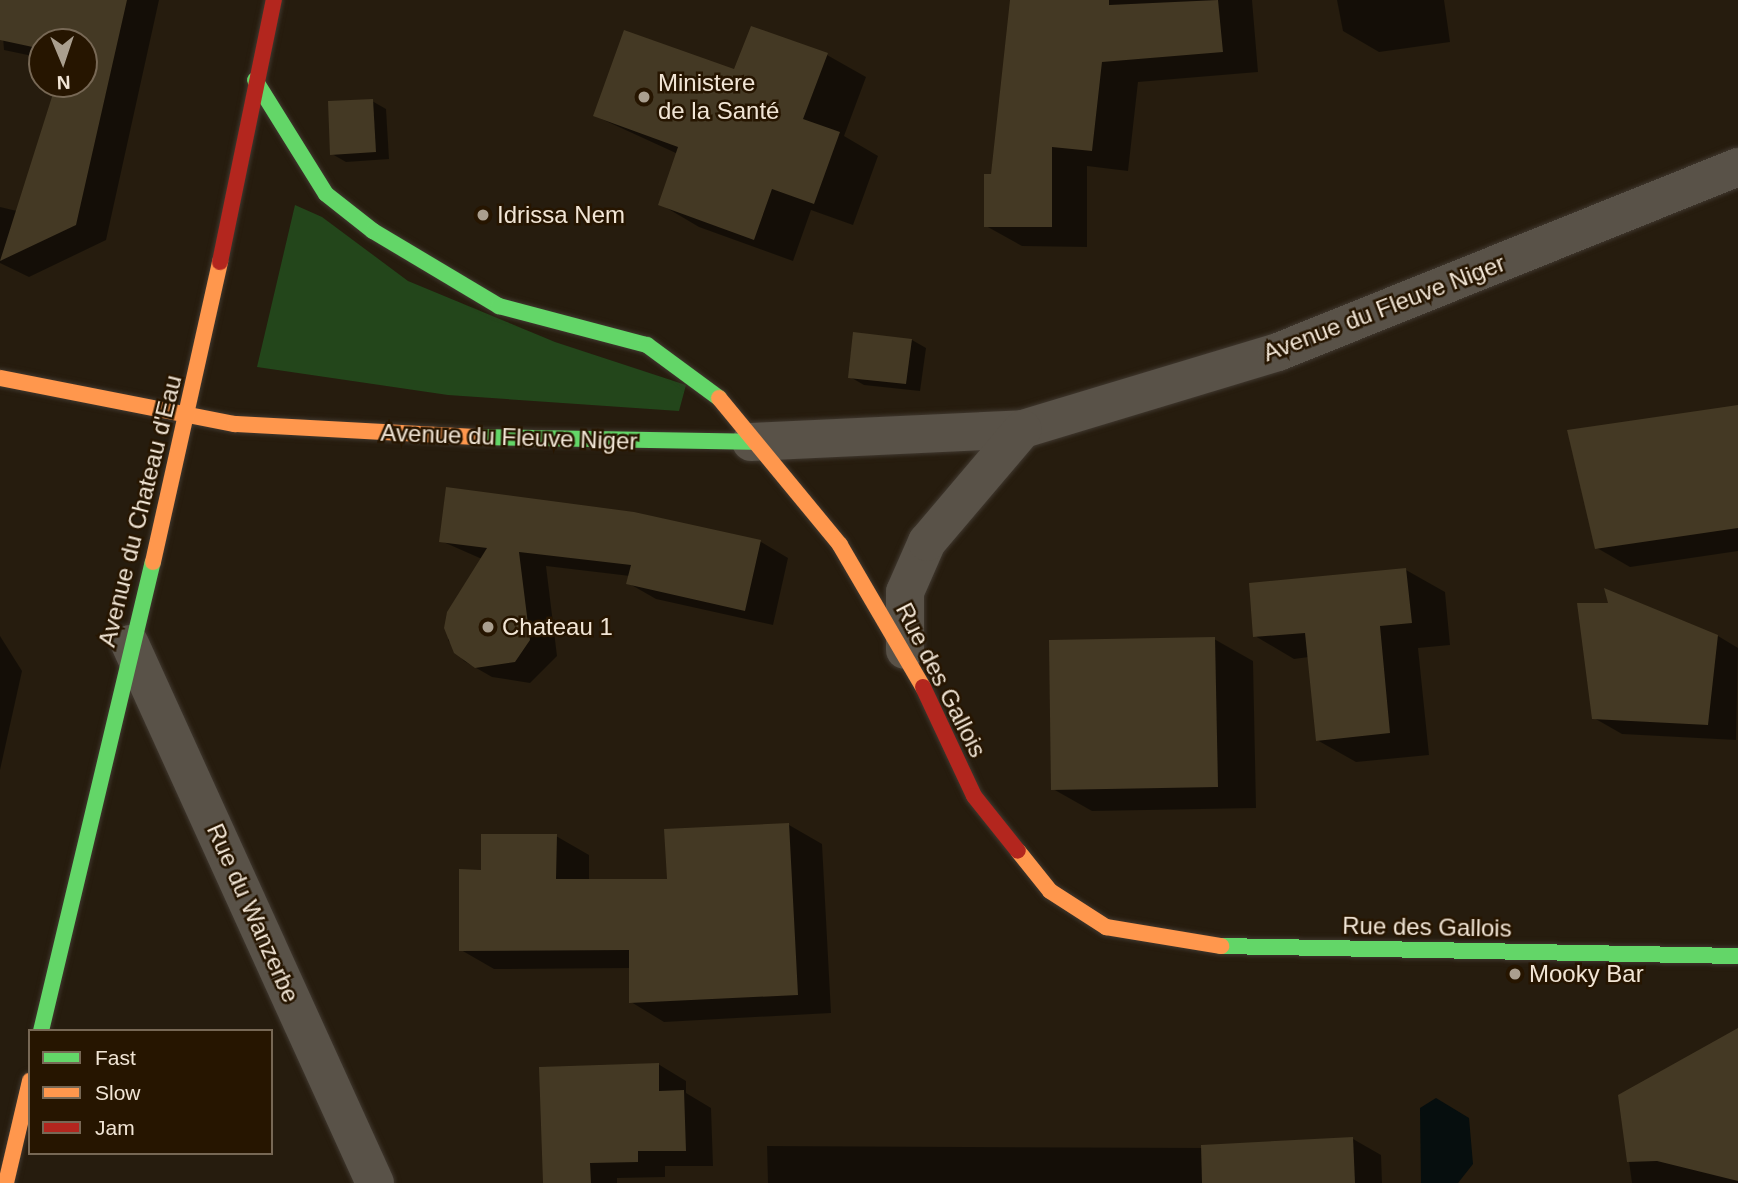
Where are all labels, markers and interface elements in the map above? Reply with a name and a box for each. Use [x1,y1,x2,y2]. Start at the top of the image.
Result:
north arrow [28,28,98,98]
place label: Ministere de la Santé [658,69,779,125]
text: N [56,72,71,93]
marker: Ministere de la Santé [636,89,652,105]
place label: Idrissa Nem [497,201,625,229]
marker: Idrissa Nem [475,207,491,223]
street label: Avenue du Fleuve Niger [1259,248,1509,368]
street label: Avenue du Chateau d'Eau [92,372,188,650]
street label: Avenue du Fleuve Niger [380,418,638,456]
street label: Rue des Gallois [890,598,992,762]
place label: Chateau 1 [502,613,613,641]
marker: Chateau 1 [480,619,496,635]
street label: Rue du Wanzerbe [201,819,305,1007]
street label: Rue des Gallois [1342,911,1512,943]
place label: Mooky Bar [1529,960,1644,988]
marker: Mooky Bar [1507,966,1523,982]
legend [28,1029,273,1155]
text: Fast [95,1046,136,1069]
text: Slow [95,1081,141,1104]
text: Jam [95,1116,135,1139]

